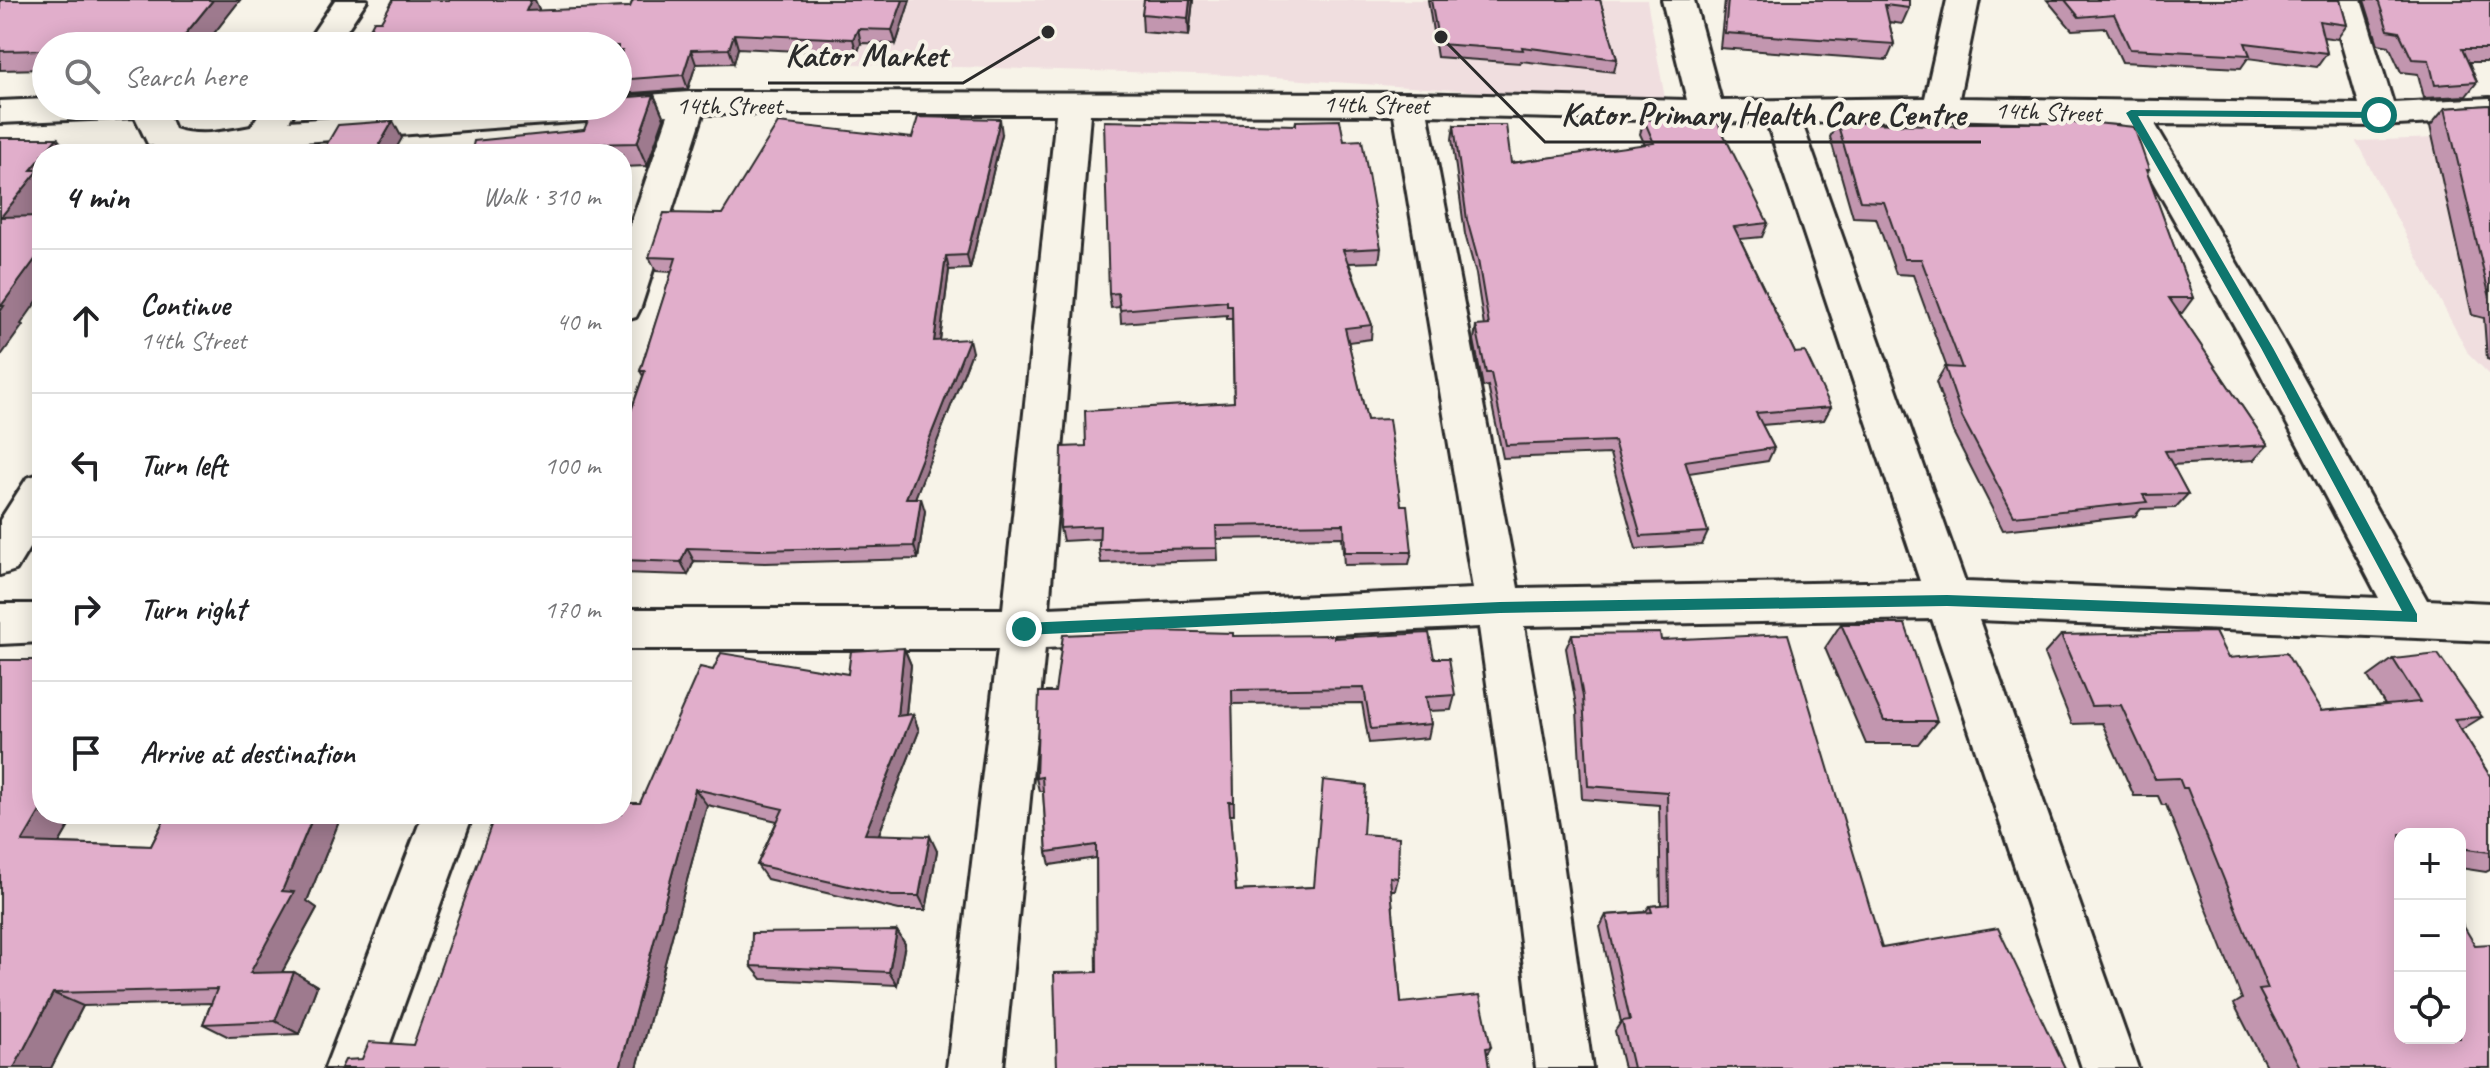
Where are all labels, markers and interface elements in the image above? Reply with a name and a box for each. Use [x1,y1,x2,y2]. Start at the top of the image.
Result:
callout: Kator Market [768,25,963,83]
search box [32,32,632,120]
text: Kator Market [785,33,951,76]
icon: search [60,54,104,98]
text: Search here [124,57,246,95]
callout: Kator Primary Health Care Centre [1545,84,1981,142]
street label: 14th Street [1323,87,1432,122]
street label: 14th Street [676,89,784,122]
text: Kator Primary Health Care Centre [1561,92,1969,135]
street label: 14th Street [1994,93,2104,130]
route start [2361,97,2397,133]
text: 4 min [64,175,129,218]
text: Walk · 310 m [483,180,600,213]
text: Continue [140,286,230,324]
icon: ahead [64,299,108,343]
text: 40 m [556,305,600,338]
text: 14th Street [140,324,246,357]
icon: left [64,443,108,487]
text: Turn left [140,446,227,484]
text: 100 m [544,449,600,482]
icon: right [64,587,108,631]
text: Turn right [140,590,245,628]
text: 170 m [544,593,600,626]
route end [1006,611,1042,647]
icon: arrive [64,731,108,775]
text: Arrive at destination [140,734,355,772]
map controls [2394,828,2466,1044]
button: + [2394,828,2466,900]
button: − [2394,900,2466,972]
button: locate [2394,972,2466,1044]

